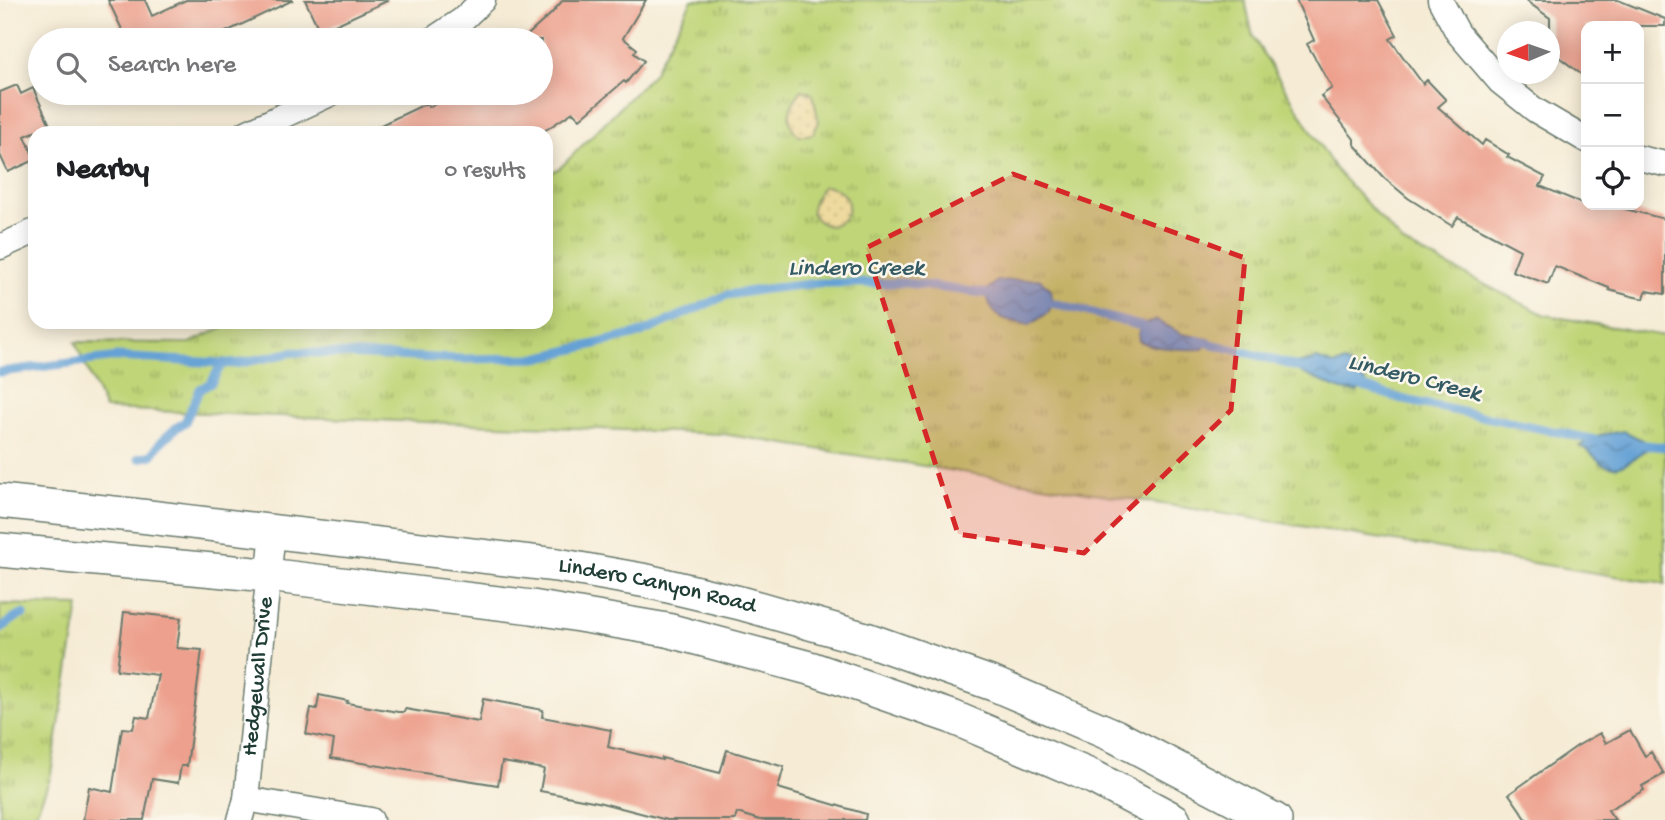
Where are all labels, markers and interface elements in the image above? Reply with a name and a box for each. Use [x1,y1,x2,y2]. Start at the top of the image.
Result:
north arrow [1497,21,1560,84]
map controls [1581,21,1644,210]
button: + [1581,21,1644,84]
search box [28,28,553,105]
icon: search [52,48,90,86]
text: Search here [108,51,236,82]
button: − [1581,84,1644,147]
button: locate [1581,147,1644,210]
text: Nearby [56,154,149,189]
text: 0 results [444,158,525,185]
water label: Lindero Creek [788,255,926,284]
water label: Lindero Creek [1345,349,1485,410]
street label: Lindero Canyon Road [556,552,761,621]
street label: Hedgewall Drive [237,594,280,757]

